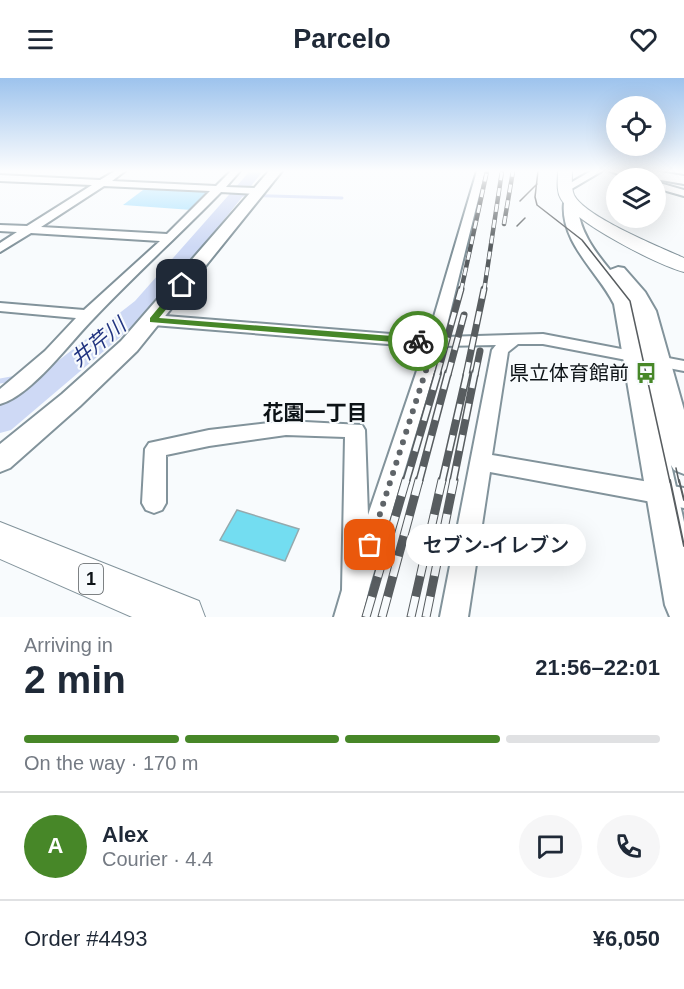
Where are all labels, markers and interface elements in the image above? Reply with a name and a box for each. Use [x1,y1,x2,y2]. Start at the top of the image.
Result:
icon: menu [24,23,57,56]
icon: heart [627,23,660,56]
text: Parcelo [293,24,391,54]
map controls [606,96,666,228]
button: locate [606,96,666,156]
button: layers [606,168,666,228]
pin [156,259,207,310]
icon: home [165,268,198,301]
courier [388,311,448,371]
water label: 井芹川 [66,312,131,371]
icon: bike [402,325,435,358]
bus stop icon: 県立体育館前 [634,361,658,385]
place label: 県立体育館前 [509,362,629,384]
district label: 花園一丁目 [263,401,368,424]
pin [344,519,395,570]
callout: セブン-イレブン [406,524,586,566]
icon: bag [353,528,386,561]
text: セブン-イレブン [423,534,569,556]
road number: 1 [79,564,103,594]
text: Arriving in [24,634,113,656]
text: 21:56–22:01 [535,655,660,680]
text: 2 min [24,658,126,701]
text: On the way · 170 m [24,752,199,774]
button: chat [519,815,582,878]
button: phone [597,815,660,878]
text: Alex [102,822,148,847]
text: A [48,833,63,858]
text: Courier · 4.4 [102,848,213,870]
text: Order #4493 [24,926,148,951]
text: ¥6,050 [593,926,660,951]

